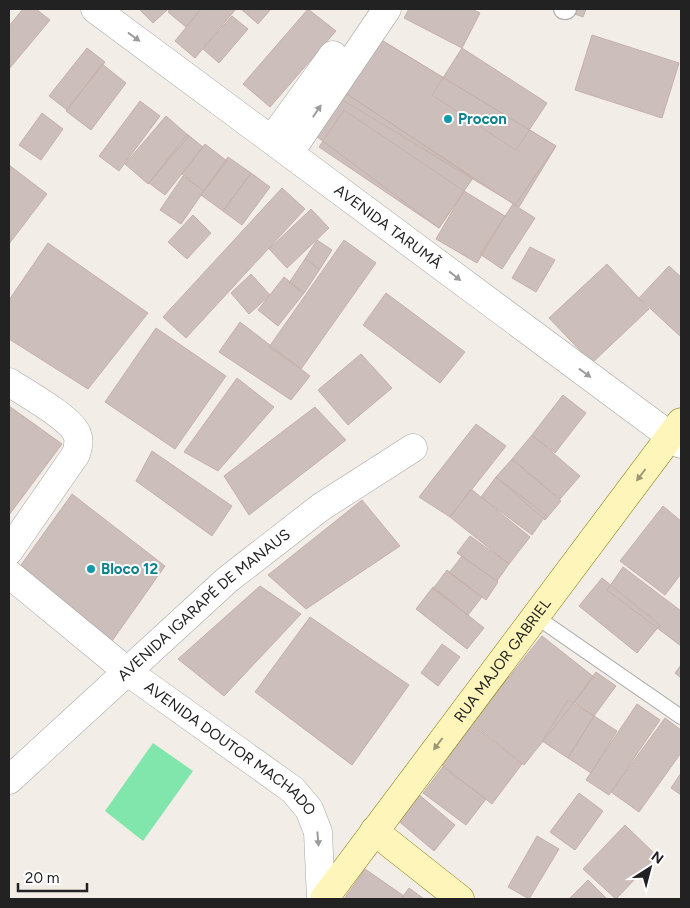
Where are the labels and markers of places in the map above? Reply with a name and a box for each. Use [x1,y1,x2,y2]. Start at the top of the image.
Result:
place label: Procon [458,110,507,128]
marker: Procon [442,113,454,125]
place label: Bloco 12 [101,560,158,578]
marker: Bloco 12 [85,563,97,575]

